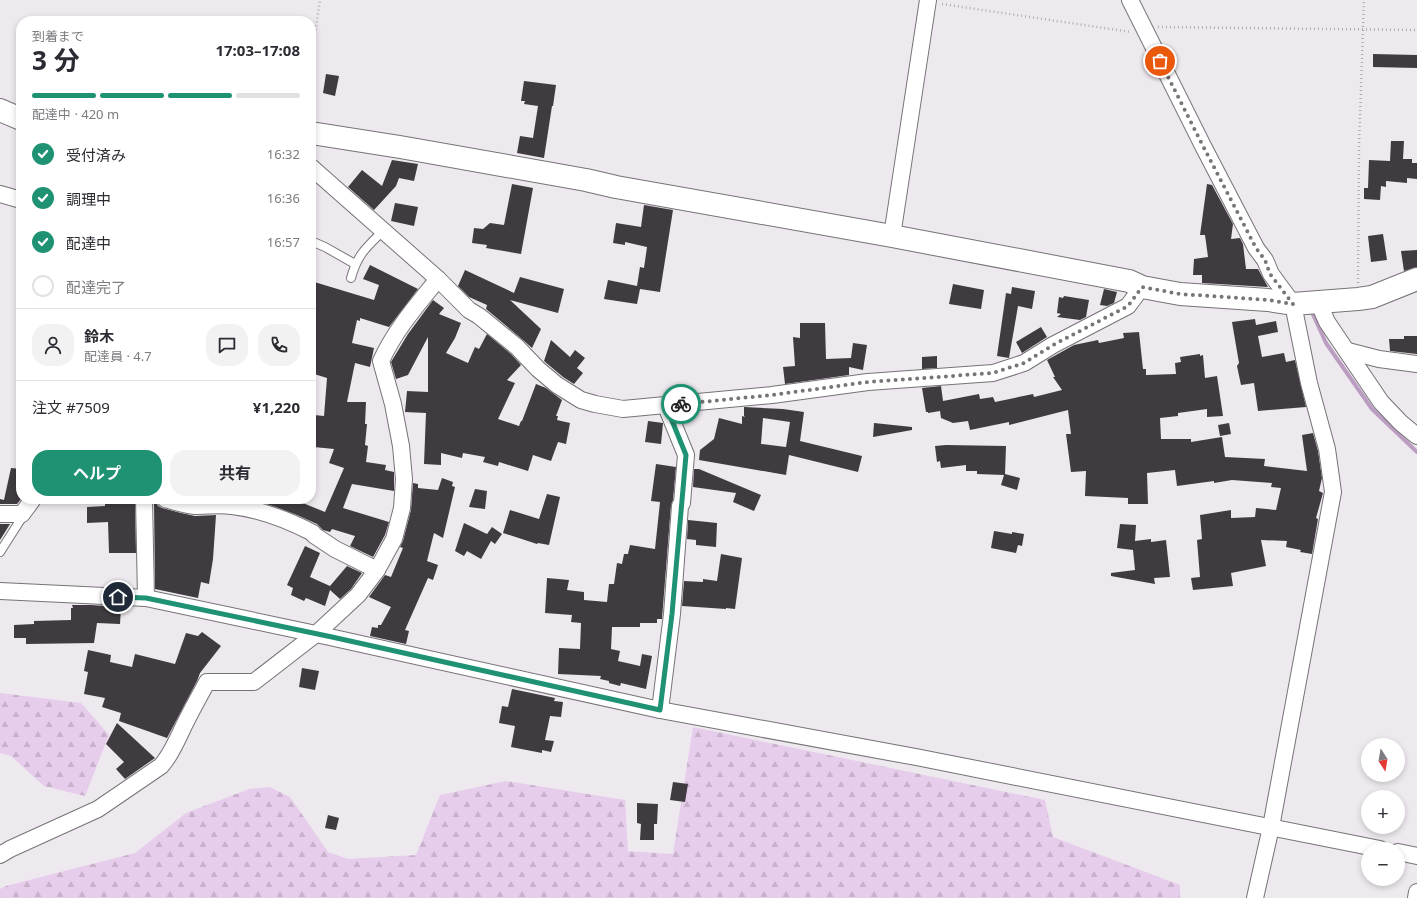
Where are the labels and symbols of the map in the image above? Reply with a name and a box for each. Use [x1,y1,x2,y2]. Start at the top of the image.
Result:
pin [1143,44,1177,78]
courier [661,384,701,424]
pin [101,580,135,614]
north arrow [1361,738,1405,782]

